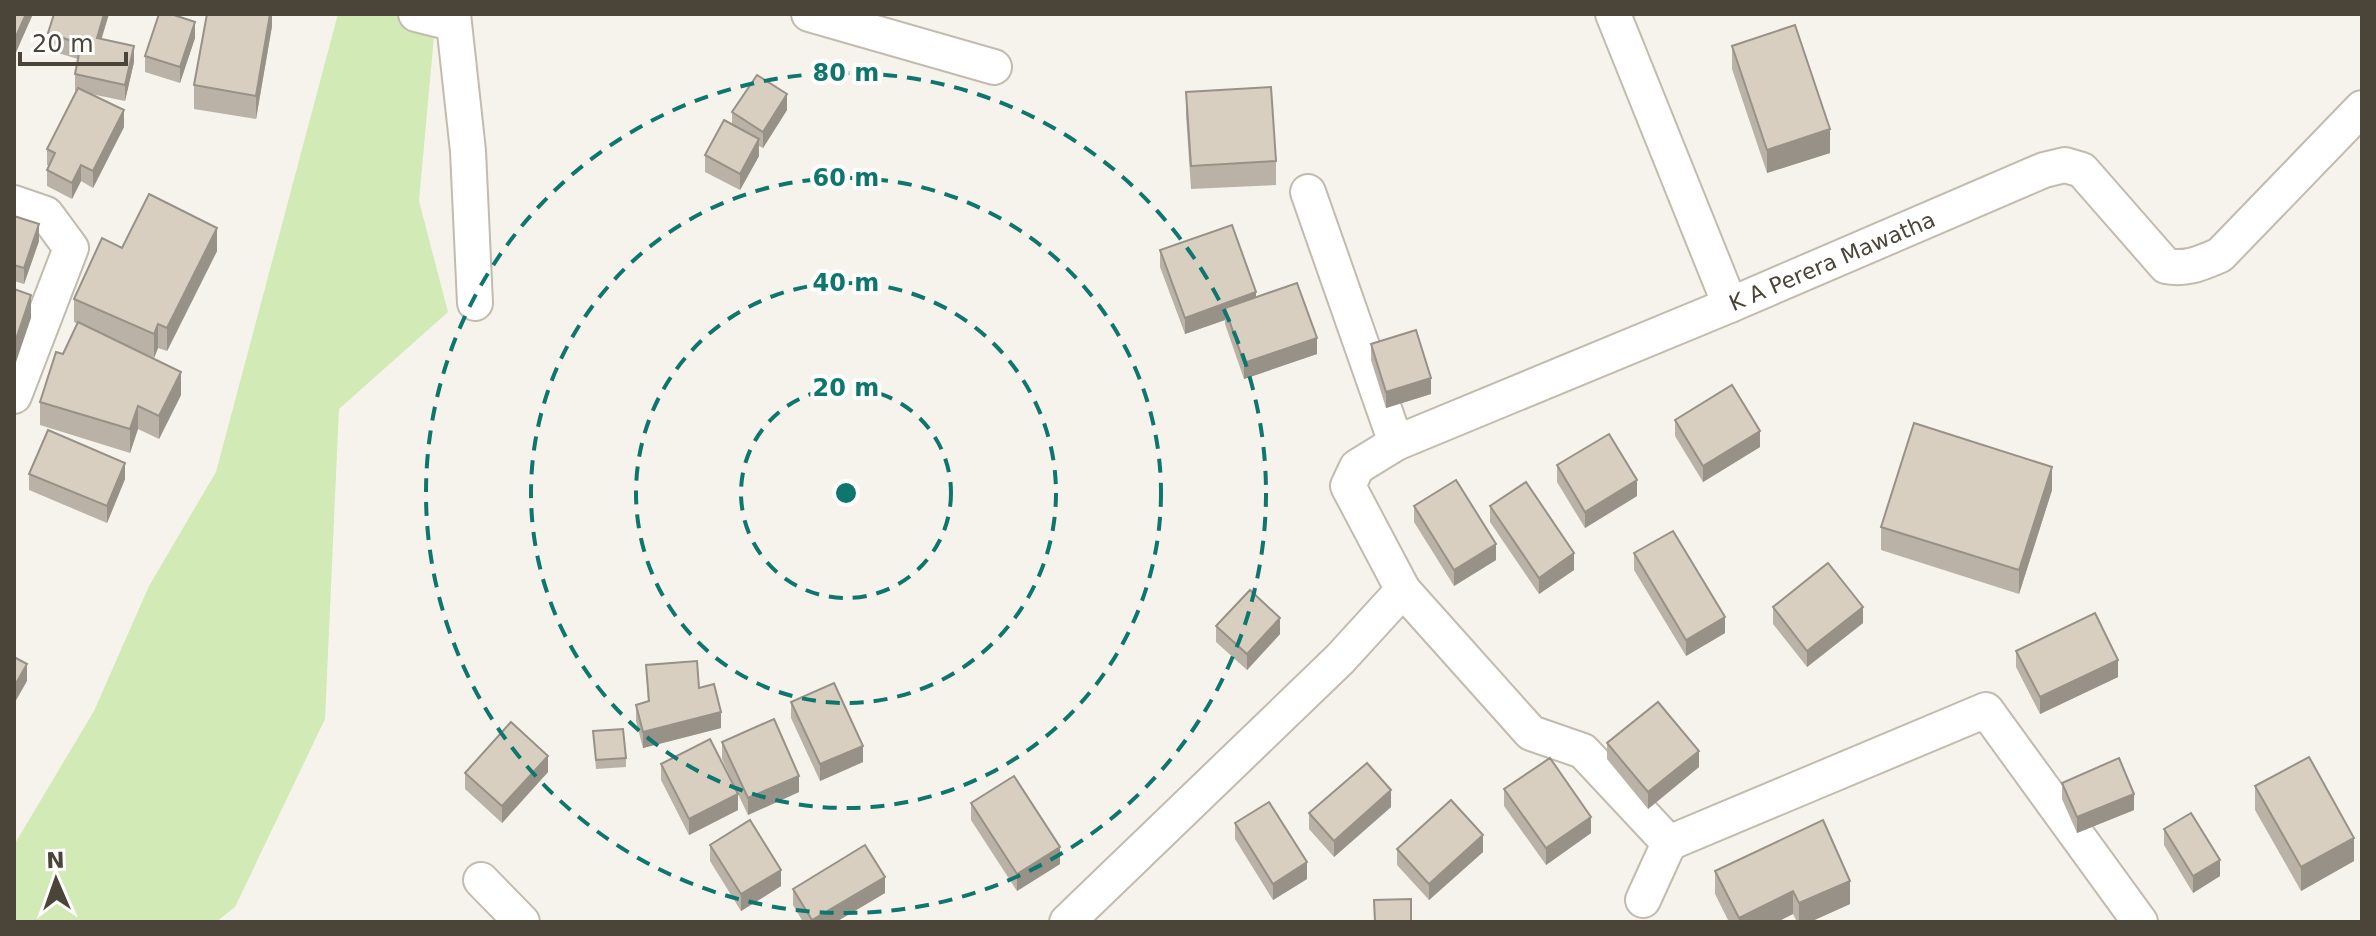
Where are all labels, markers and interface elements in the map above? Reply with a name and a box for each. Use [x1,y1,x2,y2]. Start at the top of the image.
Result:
scale bar [20,16,126,66]
text: 20 m [32,30,94,58]
text: 80 m [813,59,879,87]
text: 60 m [813,164,879,192]
street label: K A Perera Mawatha [1726,207,1939,316]
text: 40 m [813,269,879,297]
text: 20 m [813,374,879,402]
centre of rings [832,479,860,507]
north arrow [16,840,96,920]
text: N [46,848,65,873]

